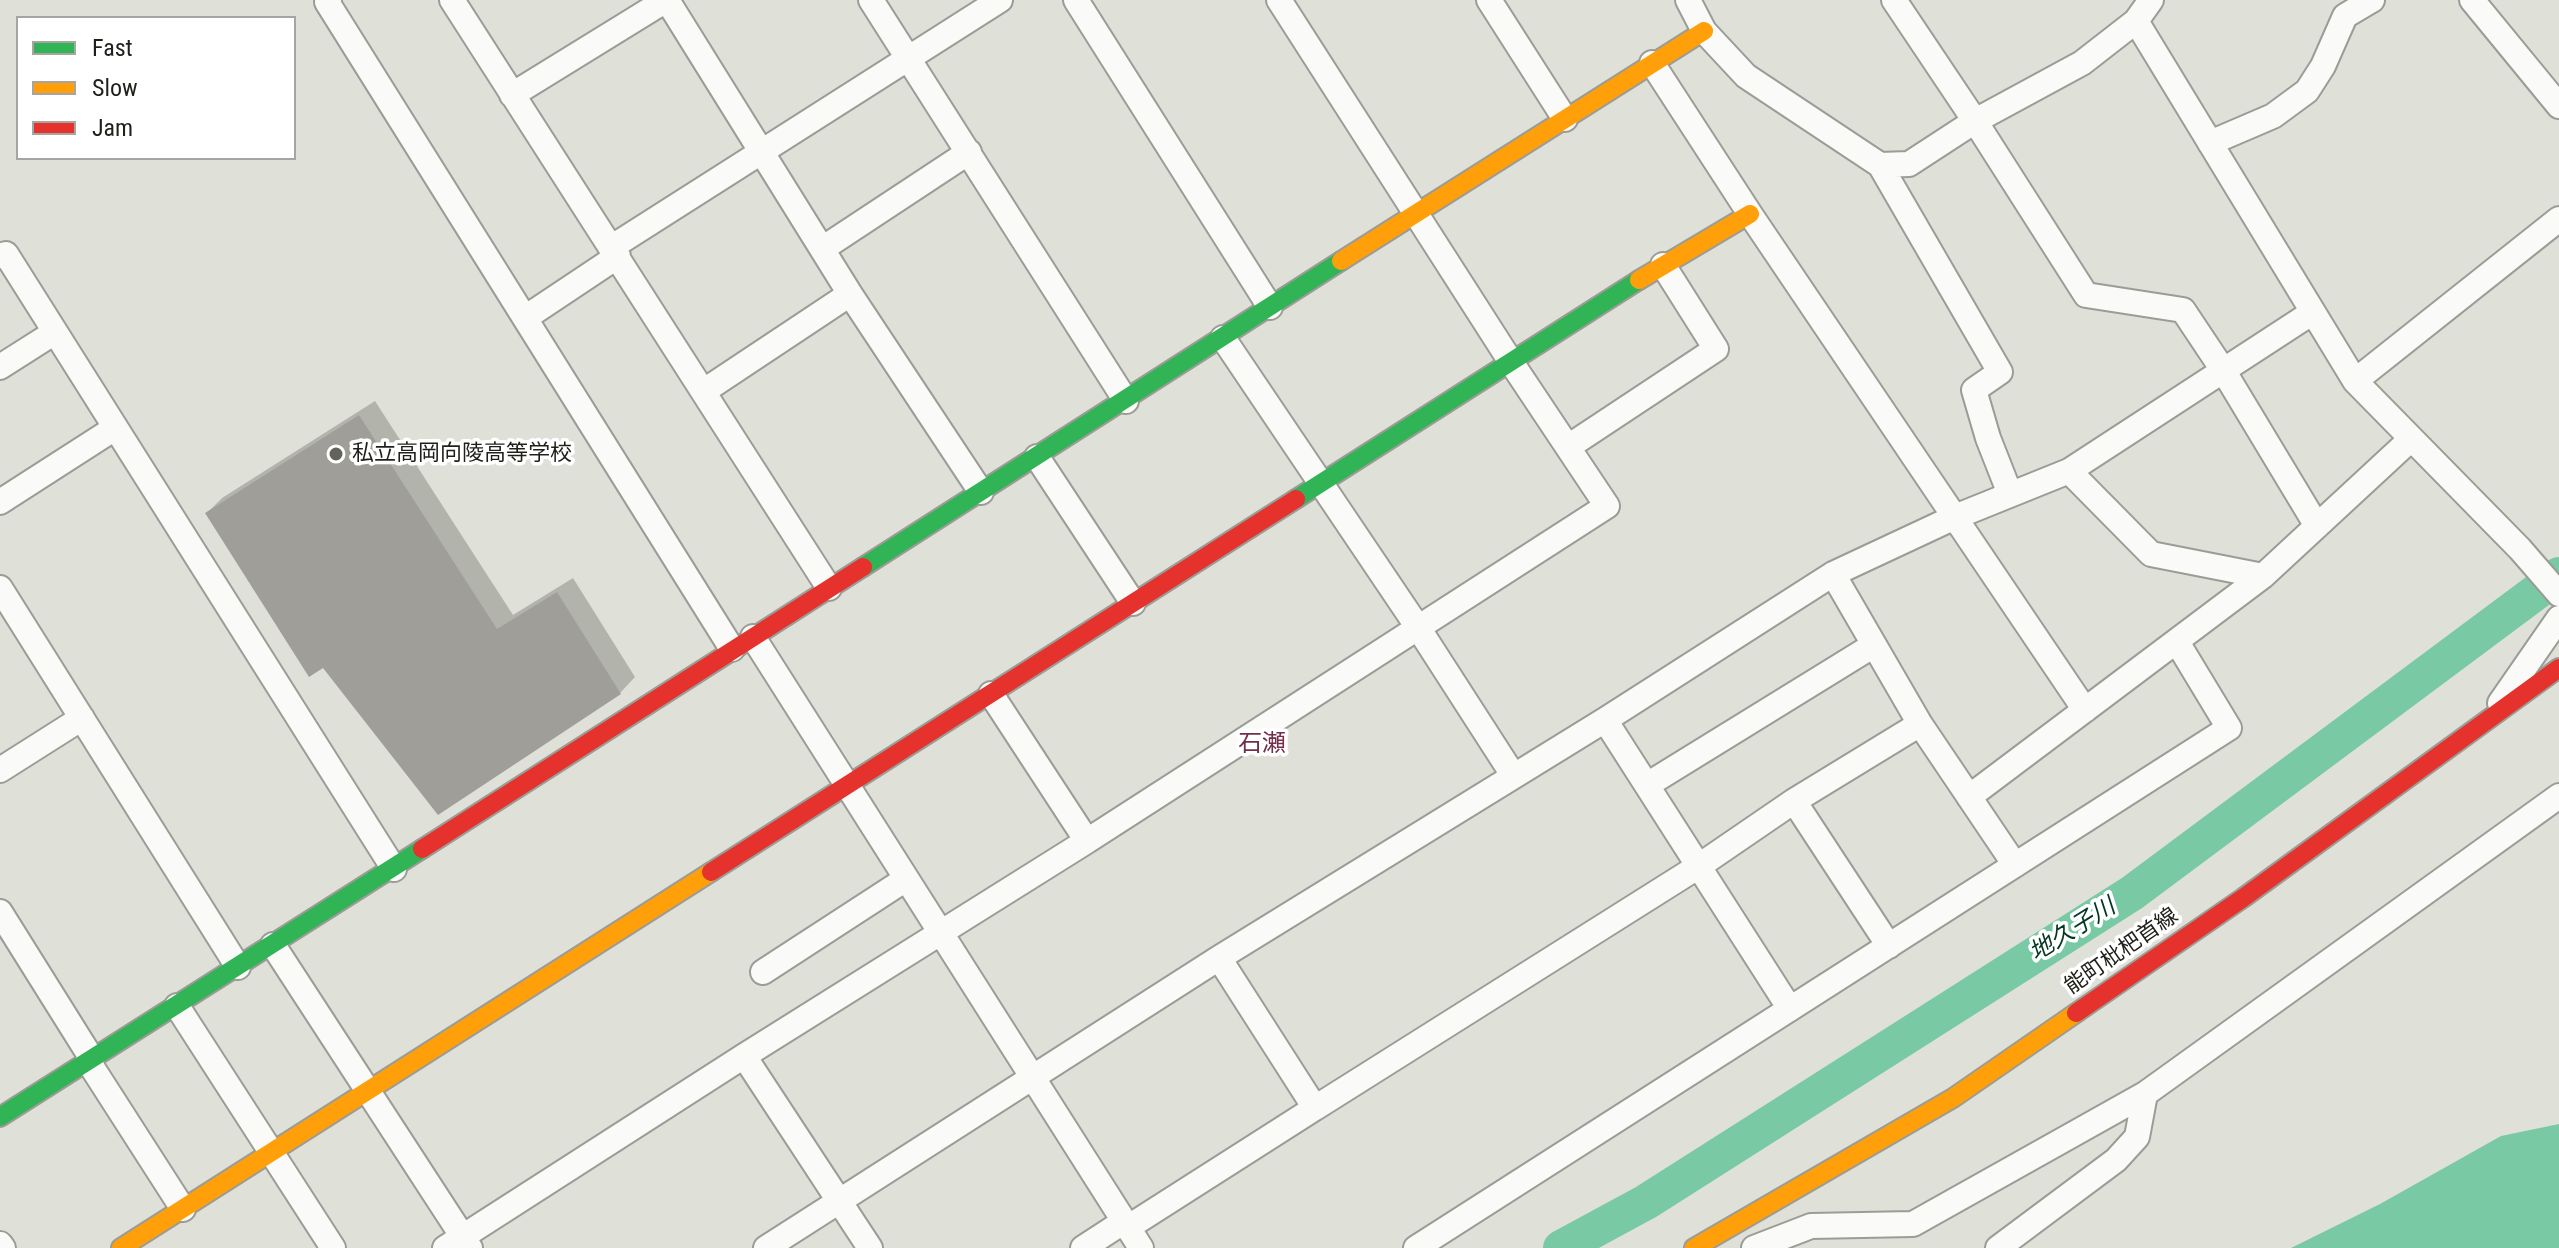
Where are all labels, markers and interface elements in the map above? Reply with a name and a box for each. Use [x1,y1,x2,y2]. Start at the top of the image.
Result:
legend [16,16,296,160]
text: Fast [92,34,133,62]
text: Slow [92,74,138,102]
text: Jam [92,114,133,142]
place label: 私立高岡向陵高等学校 [352,441,572,467]
marker: 私立高岡向陵高等学校 [327,445,345,463]
district label: 石瀬 [1238,731,1286,759]
water label: 地久子川 [2025,893,2121,969]
street label: 能町枇杷首線 [2060,903,2184,1001]

